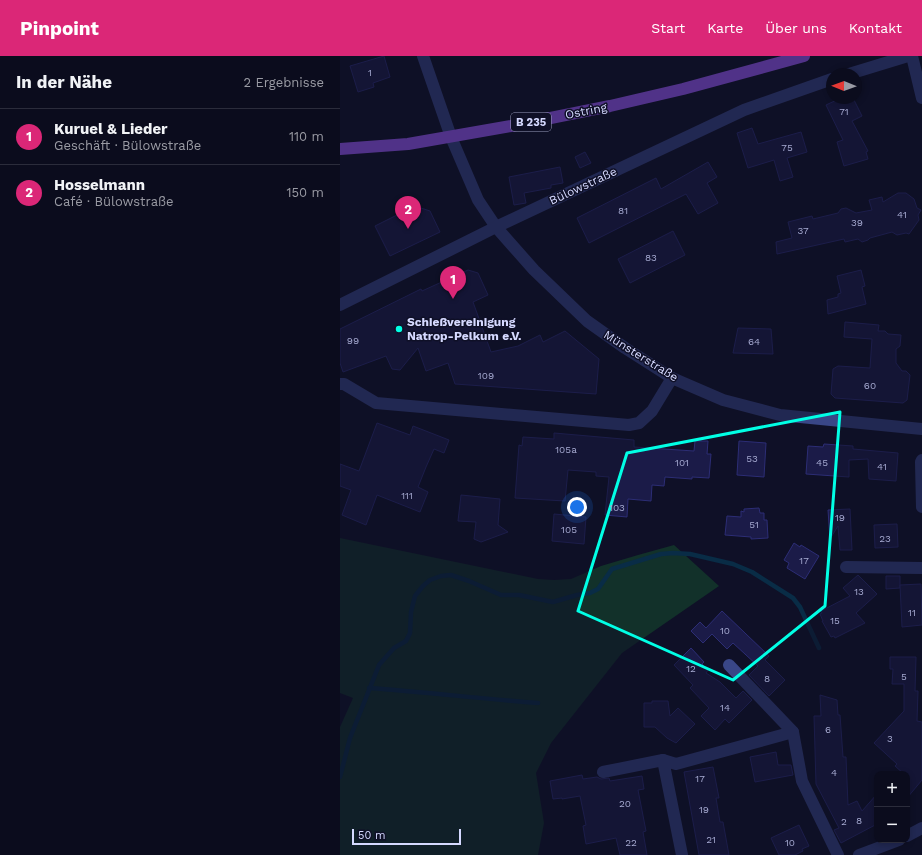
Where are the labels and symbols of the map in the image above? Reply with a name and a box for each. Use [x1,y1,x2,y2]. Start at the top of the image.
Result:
house number: 1 [368,67,372,78]
north arrow [826,68,862,104]
street label: Ostring [564,100,609,122]
house number: 71 [839,106,849,117]
road number: B 235 [511,113,551,131]
house number: 75 [781,142,793,153]
street label: Bülowstraße [547,164,619,208]
pin: 2 [395,196,421,229]
house number: 81 [618,205,628,216]
house number: 41 [897,209,907,220]
house number: 39 [851,217,863,228]
house number: 37 [797,225,809,236]
house number: 83 [645,252,657,263]
pin: 1 [440,266,466,299]
place label: Schießvereinigung Natrop-Pelkum e.V. [407,315,522,343]
marker: Schießvereinigung Natrop-Pelkum e.V. [394,324,404,334]
street label: Münsterstraße [601,328,681,385]
house number: 99 [347,335,359,346]
house number: 64 [748,336,760,347]
house number: 109 [478,370,494,381]
house number: 60 [864,380,876,391]
house number: 105a [555,444,577,455]
house number: 53 [746,453,758,464]
house number: 101 [675,457,689,468]
house number: 45 [816,457,828,468]
house number: 41 [877,461,887,472]
house number: 111 [401,490,413,501]
your location [567,497,587,517]
house number: 103 [609,502,625,513]
house number: 19 [835,512,845,523]
house number: 51 [749,519,759,530]
house number: 105 [561,524,577,535]
house number: 23 [879,533,891,544]
house number: 17 [799,555,809,566]
house number: 13 [854,586,864,597]
house number: 11 [908,607,916,618]
house number: 15 [830,615,840,626]
house number: 10 [720,625,730,636]
house number: 12 [686,663,696,674]
house number: 5 [901,671,907,682]
house number: 8 [764,673,770,684]
house number: 14 [720,702,730,713]
house number: 6 [825,724,831,735]
house number: 3 [887,733,893,744]
house number: 4 [831,767,837,778]
house number: 17 [695,773,705,784]
house number: 20 [619,798,631,809]
house number: 19 [699,804,709,815]
house number: 8 [856,815,862,826]
house number: 2 [841,816,847,827]
scale bar [352,827,461,846]
house number: 21 [706,834,716,845]
house number: 22 [625,837,637,848]
house number: 10 [785,837,795,848]

